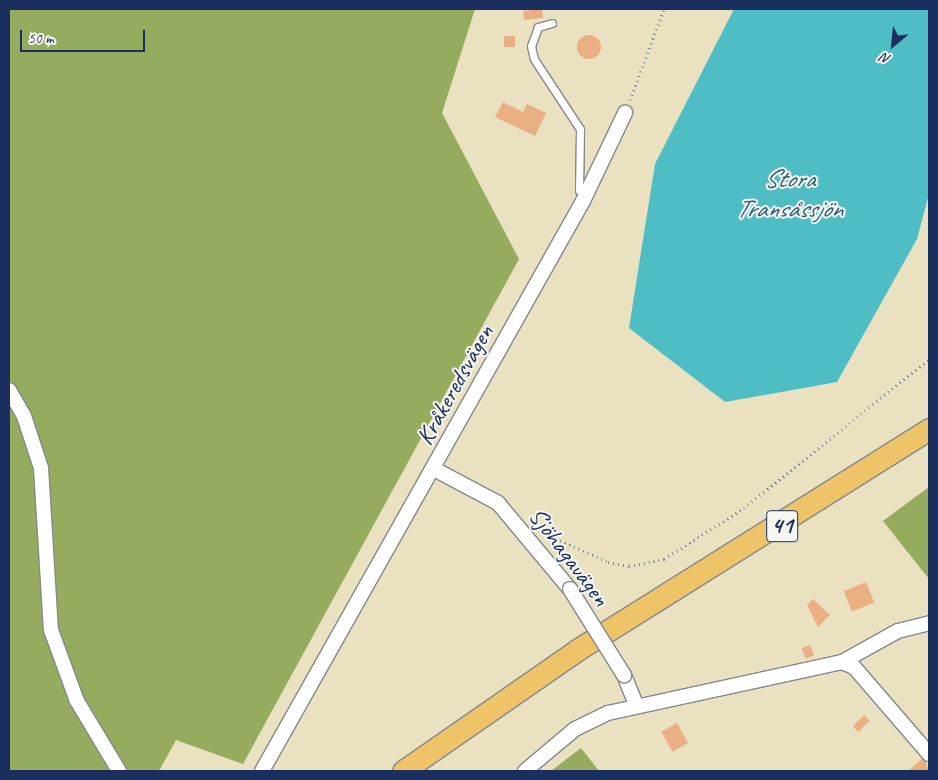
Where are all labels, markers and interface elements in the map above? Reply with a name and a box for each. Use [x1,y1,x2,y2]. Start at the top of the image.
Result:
scale bar [22,20,148,52]
north arrow [868,20,918,70]
text: 50 m [28,29,54,48]
text: N [878,49,894,68]
water label: Stora Transåssjön [736,163,842,224]
street label: Kråkeredsvägen [410,320,500,450]
street label: Sjöhagavägen [522,502,616,612]
road number: 41 [766,504,798,548]

